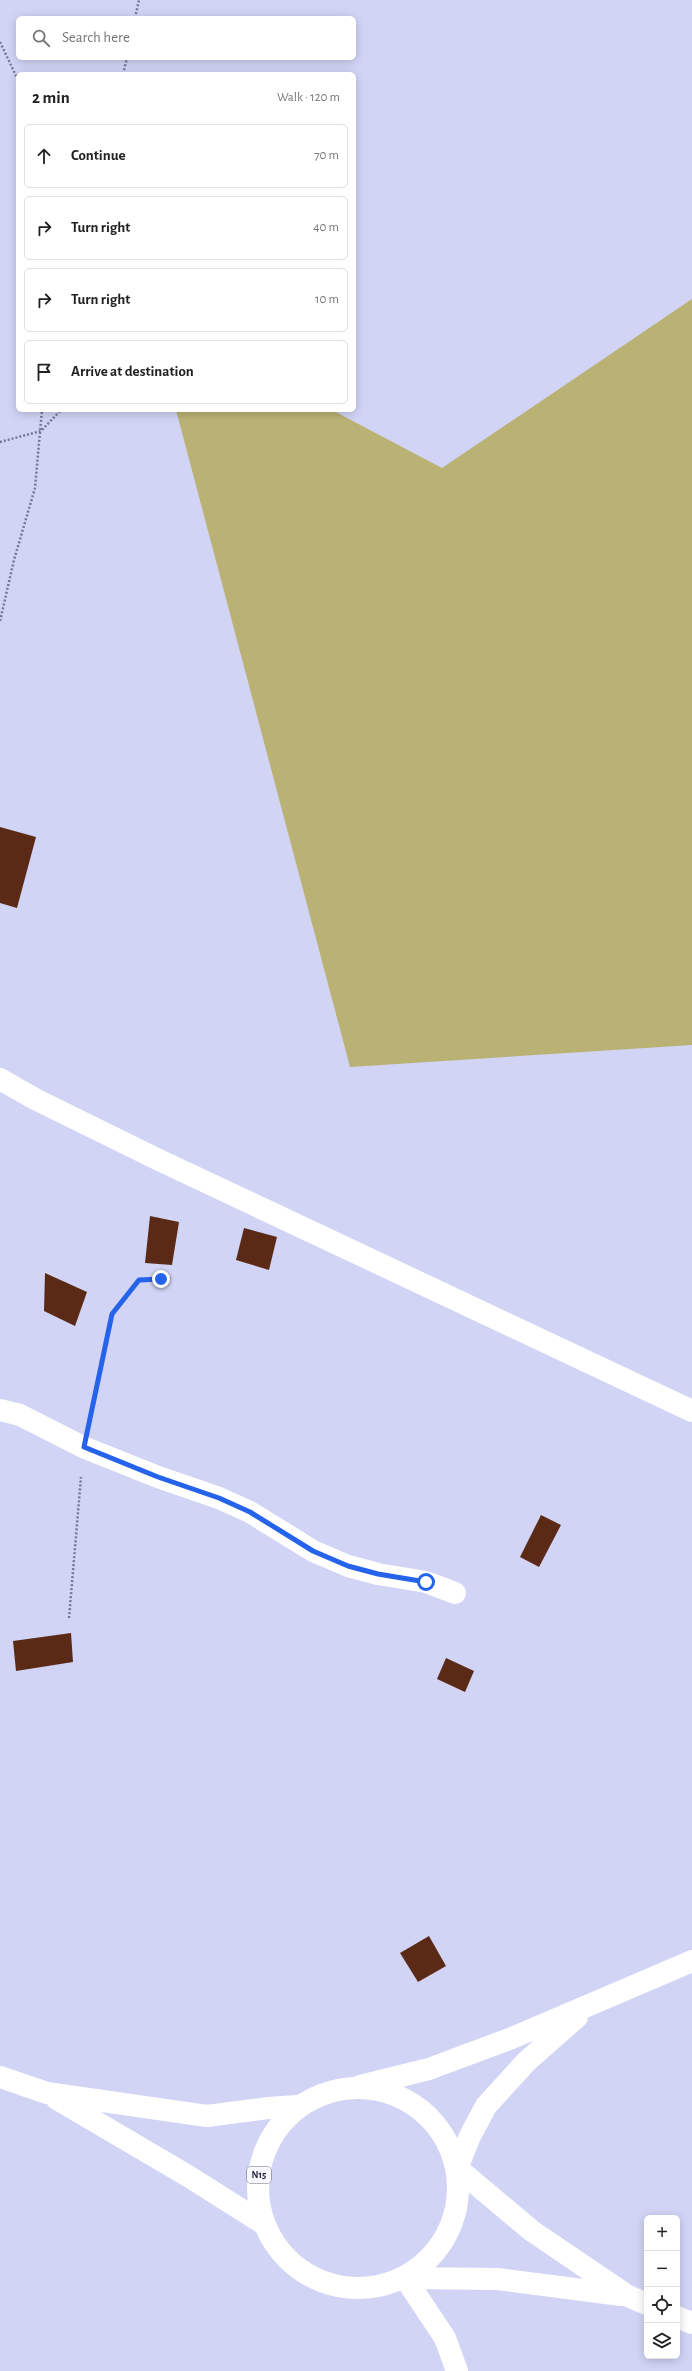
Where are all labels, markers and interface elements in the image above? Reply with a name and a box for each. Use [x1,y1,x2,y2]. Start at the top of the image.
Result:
search box [16,16,356,60]
icon: search [30,27,52,49]
text: Search here [62,30,130,45]
text: 2 min [32,89,70,106]
text: Walk · 120 m [277,91,340,104]
icon: ahead [33,145,55,167]
text: Continue [71,148,126,163]
text: 70 m [314,149,339,162]
icon: right [33,217,55,239]
text: Turn right [71,220,130,235]
text: 40 m [313,221,339,234]
icon: right [33,289,55,311]
text: Turn right [71,292,130,307]
text: 10 m [315,293,339,306]
icon: arrive [33,361,55,383]
text: Arrive at destination [71,364,194,379]
route end [152,1270,170,1288]
route start [417,1573,435,1591]
road number: N15 [247,2167,271,2183]
map controls [644,2215,680,2359]
button: + [644,2215,680,2251]
button: − [644,2251,680,2287]
button: locate [644,2287,680,2323]
button: layers [644,2323,680,2359]

